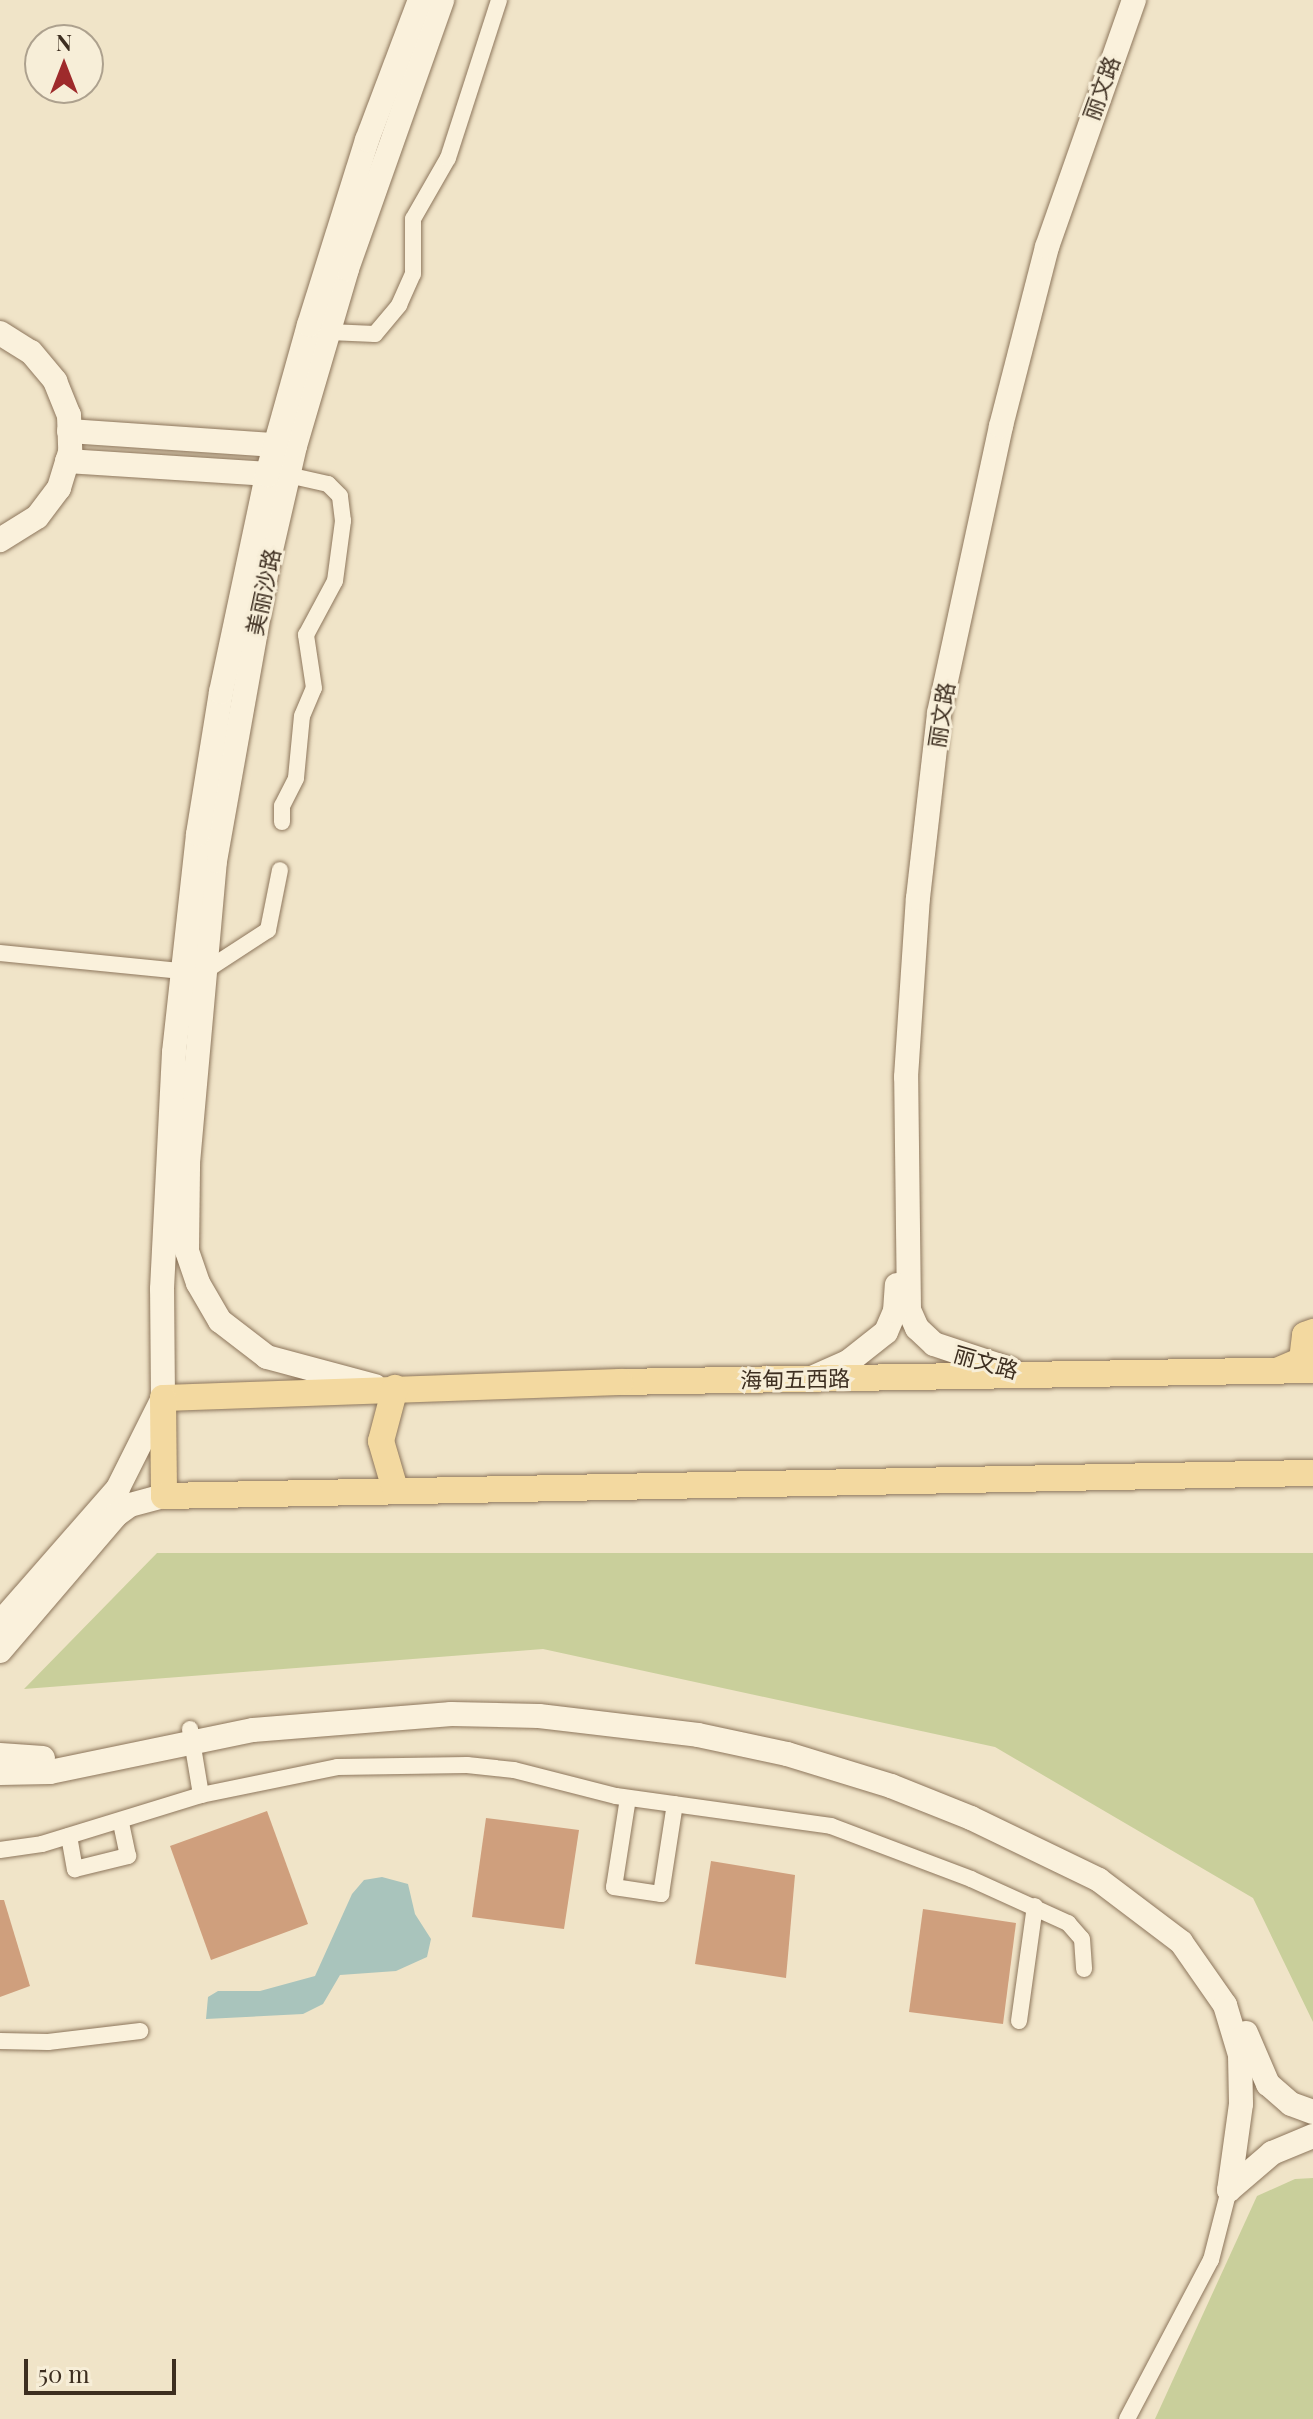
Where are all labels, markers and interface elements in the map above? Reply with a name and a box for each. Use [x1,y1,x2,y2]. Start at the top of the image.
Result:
north arrow [24,24,104,104]
text: N [56,27,72,57]
street label: 丽文路 [1077,52,1125,124]
street label: 美丽沙路 [241,546,285,638]
street label: 丽文路 [923,680,959,750]
street label: 丽文路 [951,1340,1021,1384]
street label: 海甸五西路 [740,1365,850,1393]
scale bar [28,2343,180,2393]
text: 50 m [38,2357,90,2389]

